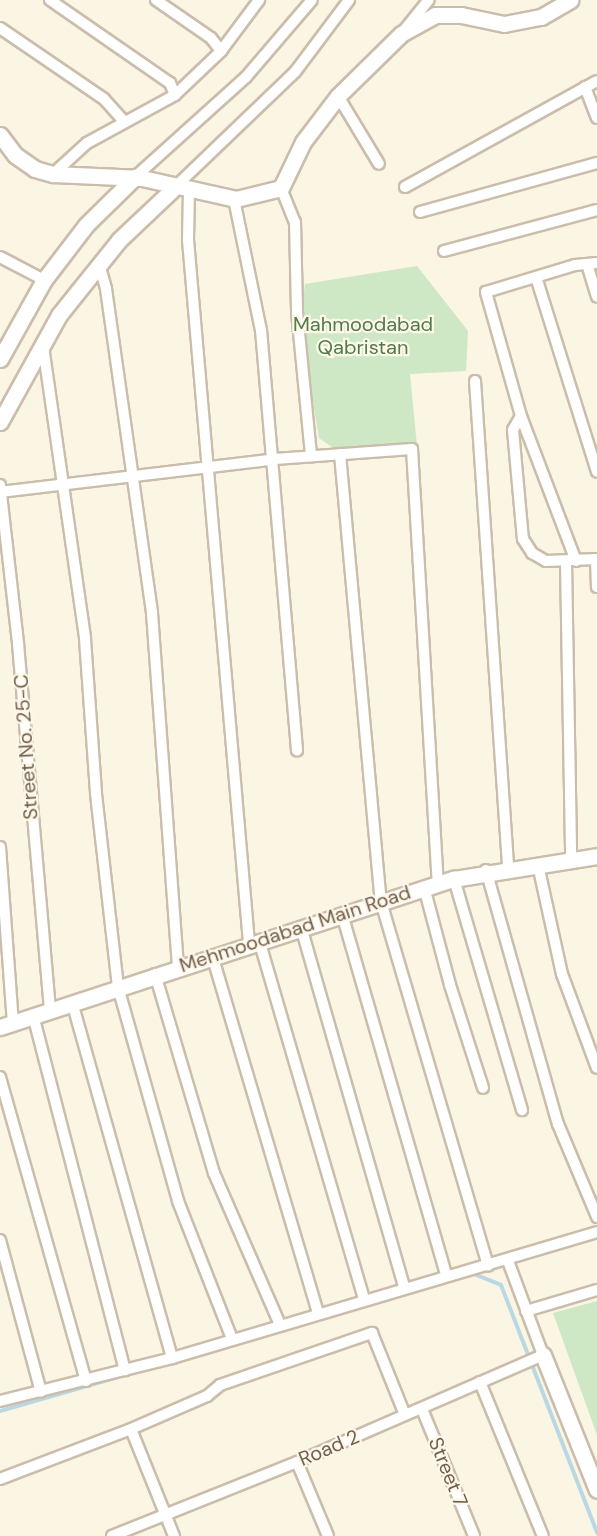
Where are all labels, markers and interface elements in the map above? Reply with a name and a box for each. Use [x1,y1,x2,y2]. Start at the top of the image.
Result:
park label: Mahmoodabad Qabristan [293,313,433,360]
street label: Street No. 25-C [9,673,43,821]
street label: Mehmoodabad Main Road [176,880,414,978]
street label: Road 2 [295,1425,363,1471]
street label: Street 7 [423,1434,473,1510]

